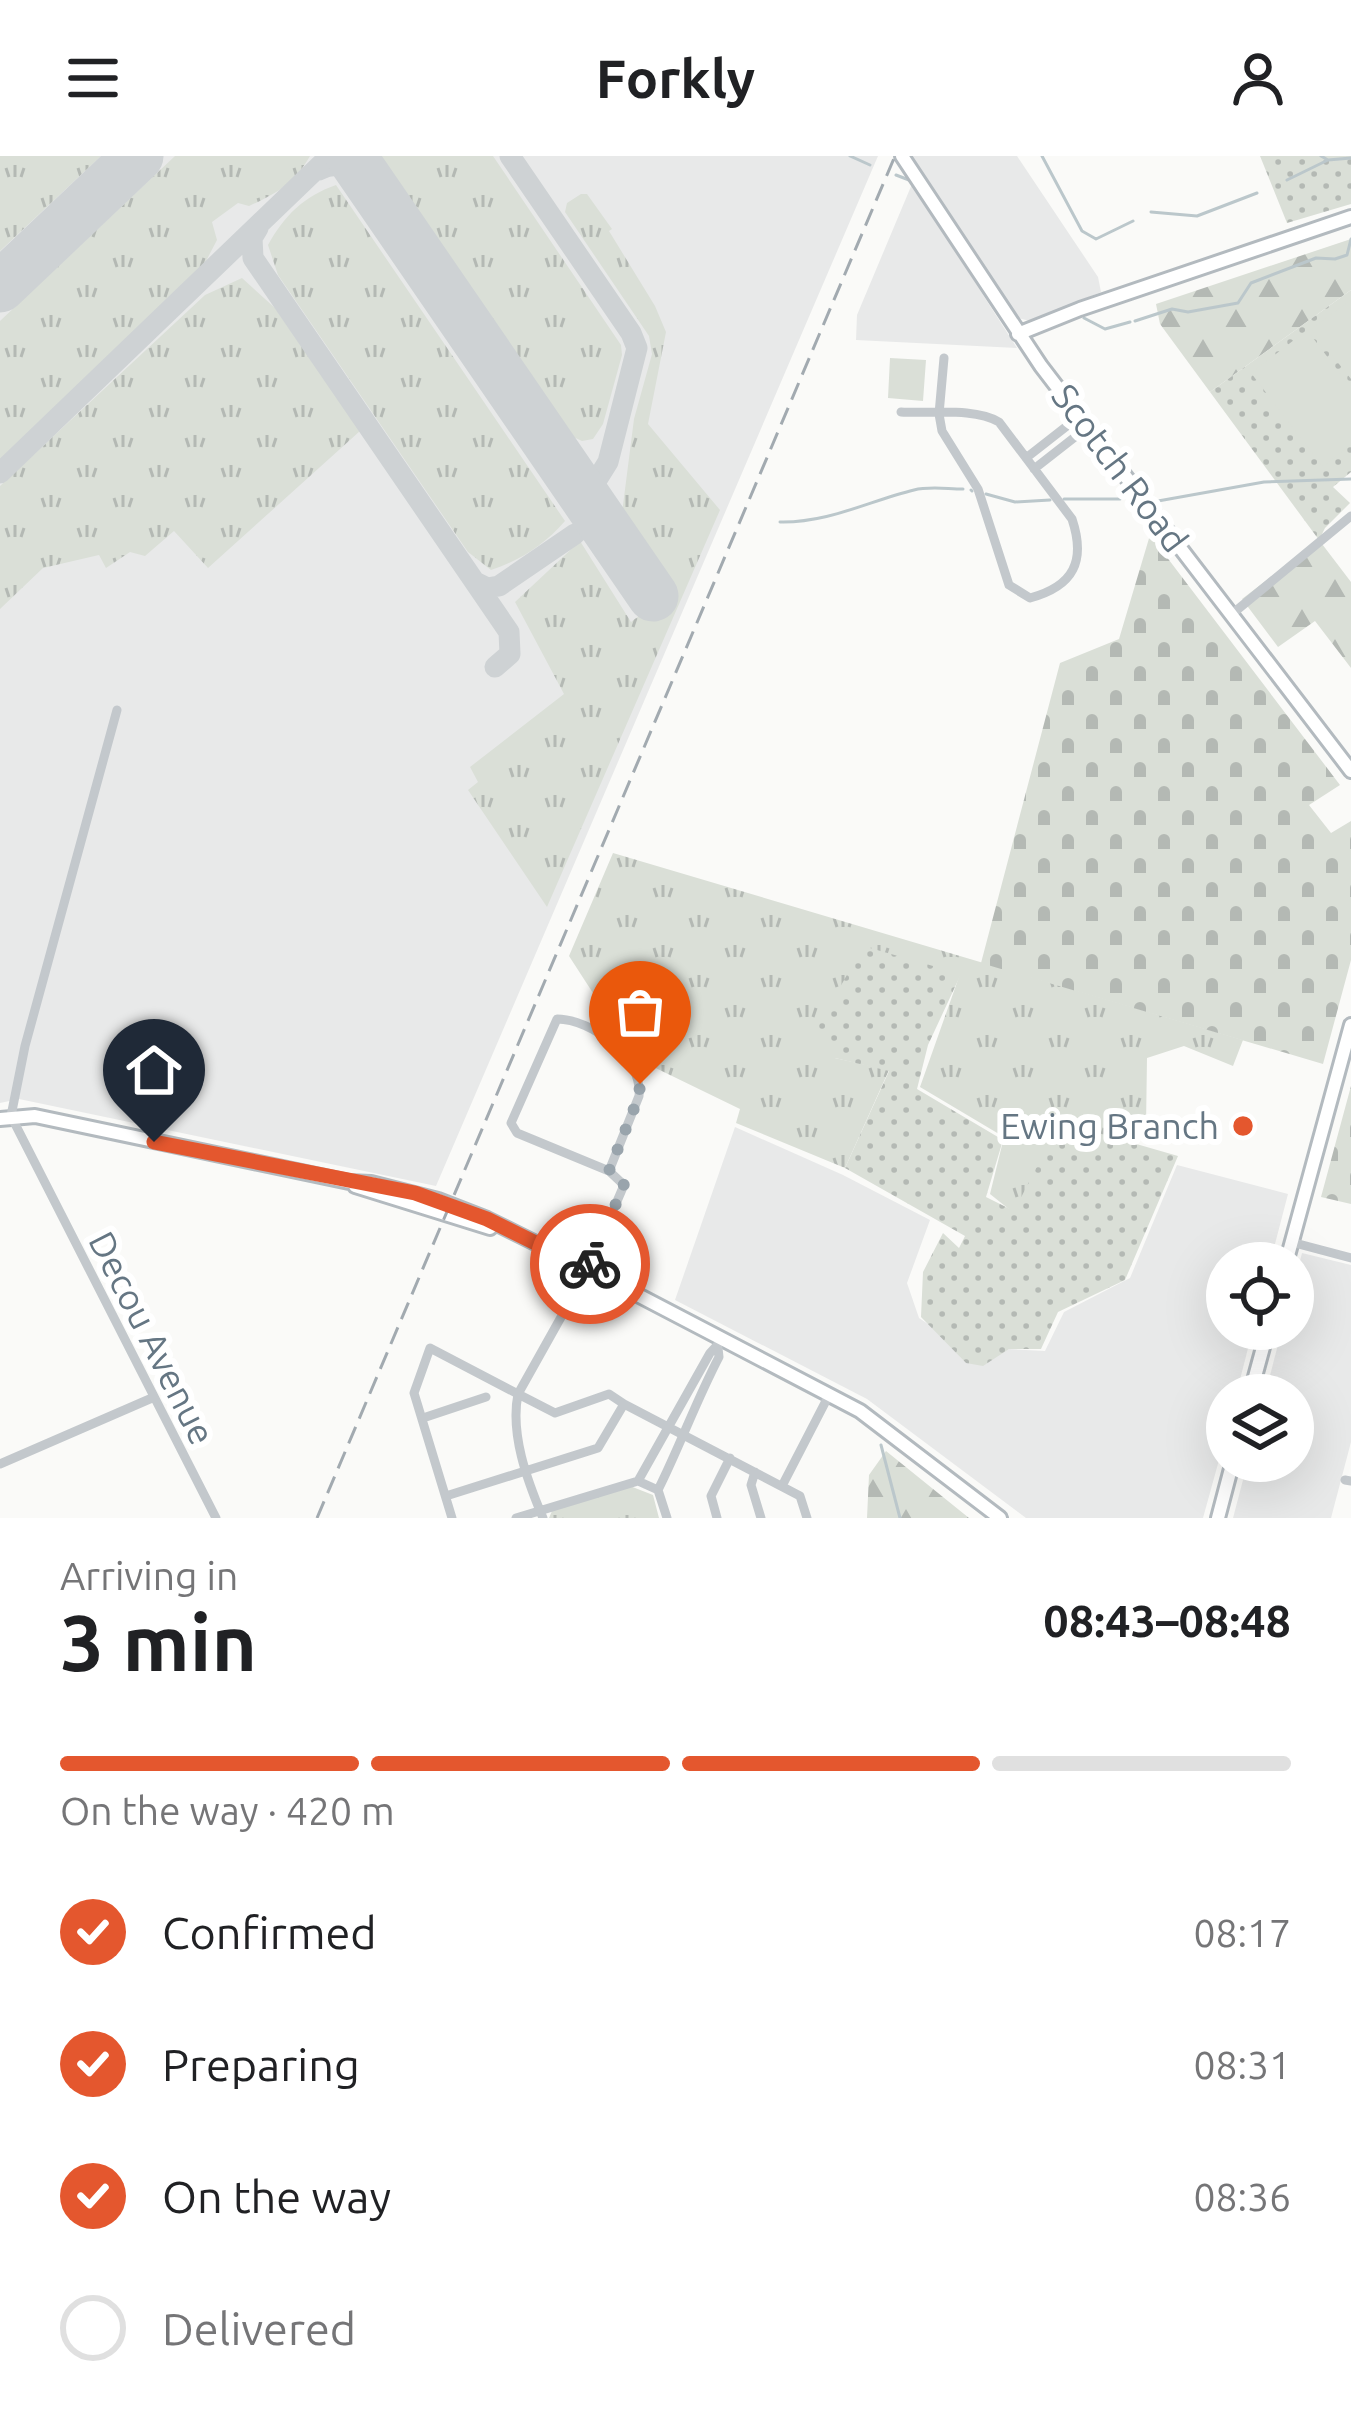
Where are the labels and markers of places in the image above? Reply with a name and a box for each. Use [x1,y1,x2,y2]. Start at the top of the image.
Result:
pin [589,961,691,1084]
pin [103,1019,205,1142]
place label: Ewing Branch [1000,1105,1219,1146]
marker: Ewing Branch [1230,1113,1256,1139]

